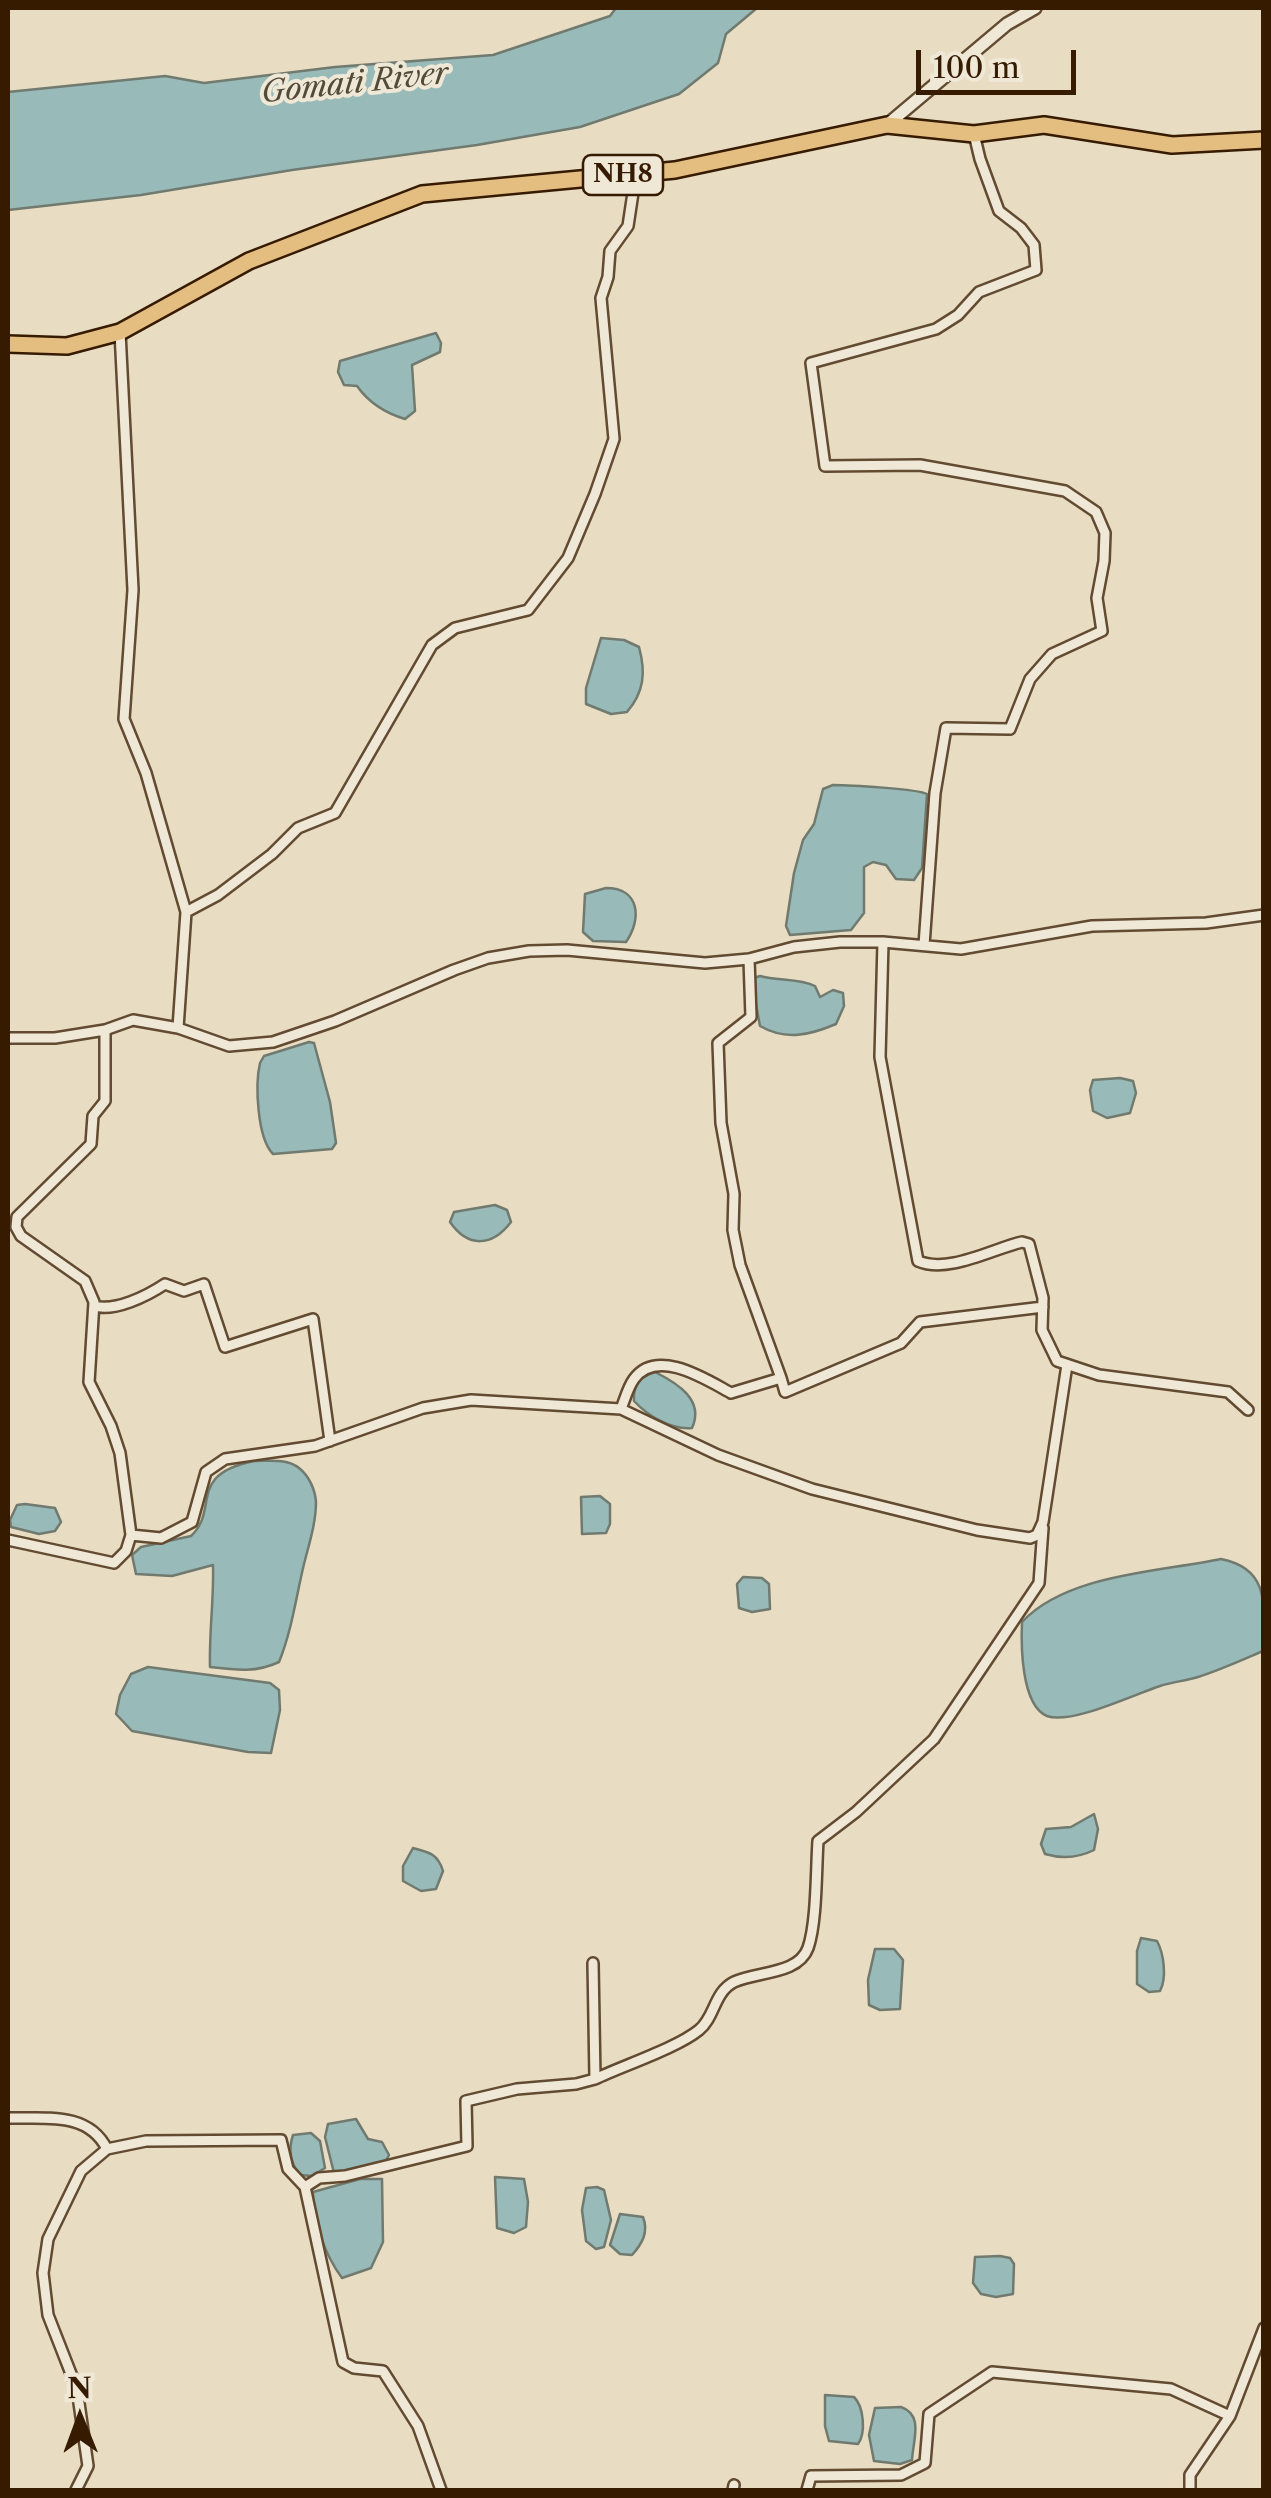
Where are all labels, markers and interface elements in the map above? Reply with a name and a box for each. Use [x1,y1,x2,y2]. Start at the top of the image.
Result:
scale bar [921,30,1081,92]
text: 100 m [933,49,1020,86]
water label: Gomati River [260,56,450,112]
road number: NH8 [583,155,663,195]
north arrow [30,2368,130,2468]
text: N [67,2371,92,2405]

